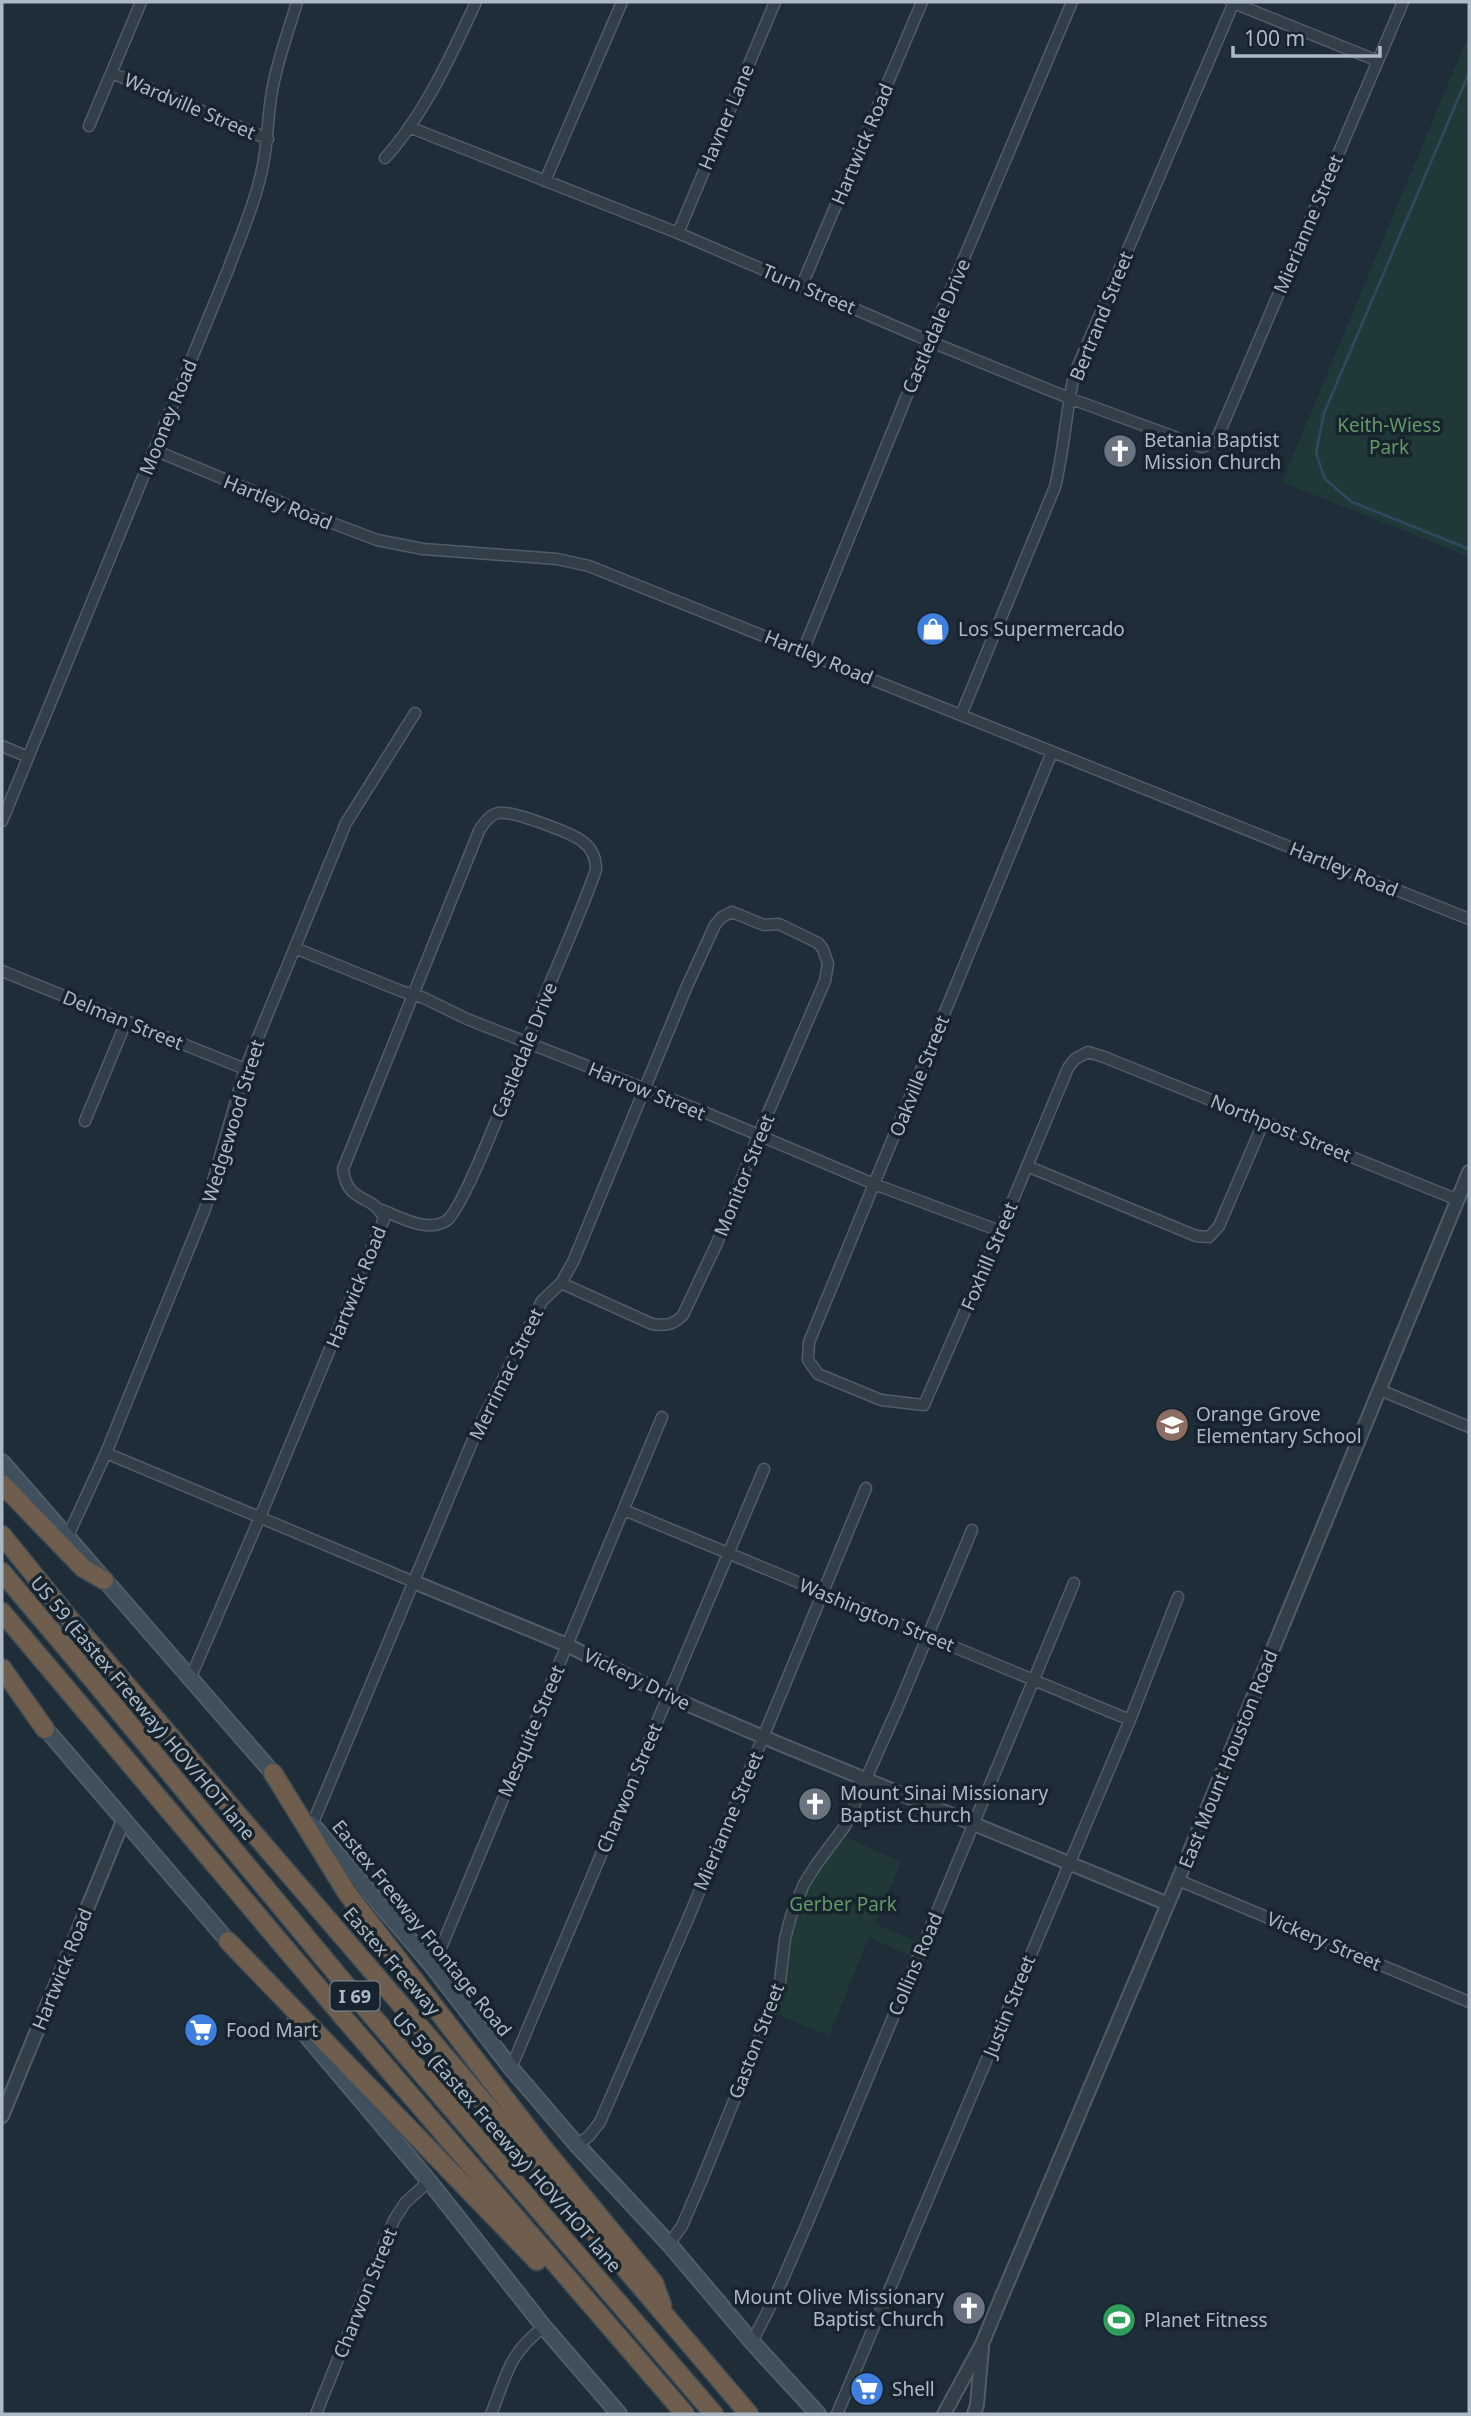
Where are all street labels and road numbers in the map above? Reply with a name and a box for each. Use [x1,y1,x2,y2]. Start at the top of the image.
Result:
street label: Havner Lane [692,60,760,174]
street label: Wardville Street [120,67,260,145]
street label: Hartwick Road [825,79,899,209]
street label: Mierianne Street [1267,150,1349,297]
street label: Bertrand Street [1063,247,1139,385]
street label: Castledale Drive [896,255,976,397]
street label: Turn Street [758,258,860,320]
street label: Mooney Road [133,355,203,479]
street label: Hartley Road [220,468,336,536]
street label: Hartley Road [761,623,877,691]
street label: Hartley Road [1286,835,1402,903]
street label: Castledale Drive [485,978,563,1122]
street label: Delman Street [59,984,187,1056]
street label: Oakville Street [883,1011,955,1141]
street label: Wedgewood Street [196,1036,270,1206]
street label: Harrow Street [585,1056,710,1126]
street label: Northpost Street [1207,1088,1355,1168]
street label: Monitor Street [708,1110,780,1240]
street label: Foxhill Street [954,1198,1024,1314]
street label: Hartwick Road [320,1222,392,1352]
street label: Merrimac Street [463,1303,549,1444]
street label: US 59 (Eastex Freeway) HOV/HOT lane [25,1570,261,1846]
street label: Washington Street [796,1572,959,1658]
street label: Vickery Drive [579,1642,695,1716]
street label: East Mount Houston Road [1172,1646,1284,1872]
street label: Mesquite Street [491,1661,571,1801]
street label: Charwon Street [590,1719,668,1857]
street label: Mierianne Street [687,1747,769,1894]
street label: Eastex Freeway Frontage Road [327,1815,517,2041]
street label: Eastex Freeway [339,1902,445,2020]
street label: Hartwick Road [26,1904,98,2034]
street label: Vickery Street [1263,1905,1385,1977]
street label: Collins Road [882,1908,948,2020]
street label: Justin Street [976,1951,1041,2063]
street label: Gaston Street [722,1979,790,2102]
road number: I 69 [330,1982,380,2010]
street label: US 59 (Eastex Freeway) HOV/HOT lane [386,2006,628,2278]
street label: Charwon Street [327,2224,403,2362]

